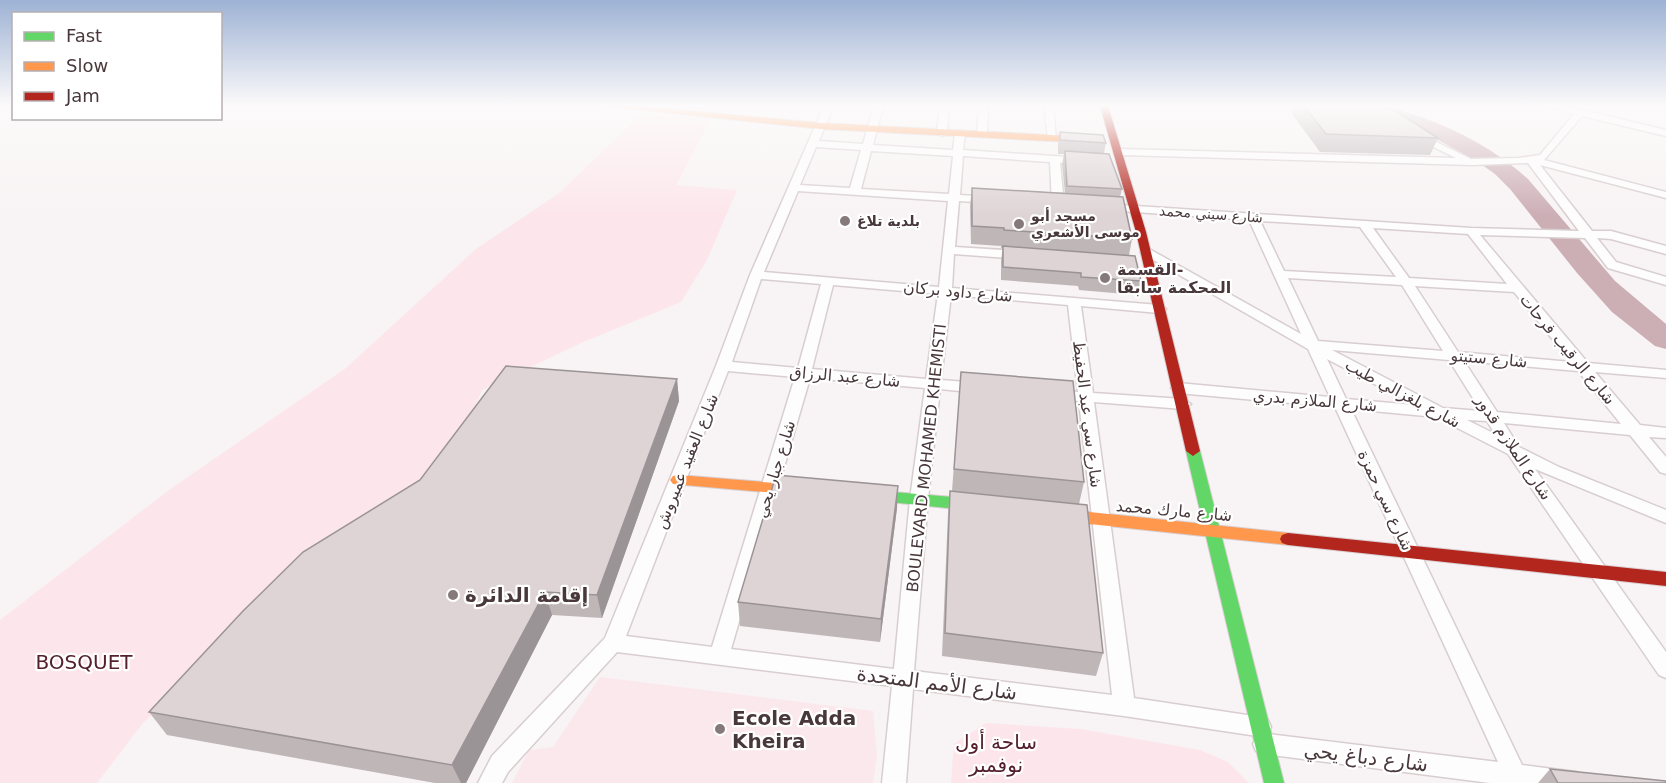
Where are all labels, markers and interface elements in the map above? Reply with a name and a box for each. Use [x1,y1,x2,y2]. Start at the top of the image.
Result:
legend [12,12,222,120]
text: Fast [66,25,102,46]
text: Slow [66,55,108,76]
text: Jam [65,85,100,106]
street label: شارع سيني محمد [1159,202,1263,227]
place label: مسجد أبو موسى الأشعري [1030,207,1140,242]
place label: بلدية تلاغ [857,213,920,229]
marker: بلدية تلاغ [838,214,852,228]
marker: مسجد أبو موسى الأشعري [1012,217,1026,231]
place label: القسمة- المحكمة سابقا [1117,260,1231,297]
marker: القسمة- المحكمة سابقا [1098,271,1112,285]
street label: شارع داود بركان [902,277,1013,307]
street label: شارع الرقيب فرحات [1515,290,1619,409]
street label: BOULEVARD MOHAMED KHEMISTI [903,323,950,593]
street label: شارع سي عبد الحفيظ [1068,339,1106,489]
street label: شارع ستيتو [1449,346,1528,372]
street label: شارع بلغزالي طيب [1341,355,1464,433]
street label: شارع عبد الرزاق [789,362,901,392]
street label: شارع الملازم بدري [1252,386,1378,416]
street label: شارع الملازم قدور [1470,390,1556,504]
street label: شارع العقيد عميروش [651,391,723,532]
street label: شارع جبار يحي [752,418,800,521]
street label: شارع سي حمزة [1353,447,1417,554]
street label: شارع مارك محمد [1115,496,1233,526]
place label: إقامة الدائرة [465,583,588,607]
marker: إقامة الدائرة [446,588,460,602]
park label: BOSQUET [35,650,133,674]
street label: شارع الأمم المتحدة [855,661,1019,705]
place label: Ecole Adda Kheira [732,706,856,753]
marker: Ecole Adda Kheira [713,722,727,736]
park label: ساحة أول نوفمبر [955,729,1037,777]
street label: شارع دباغ يحي [1302,737,1429,778]

